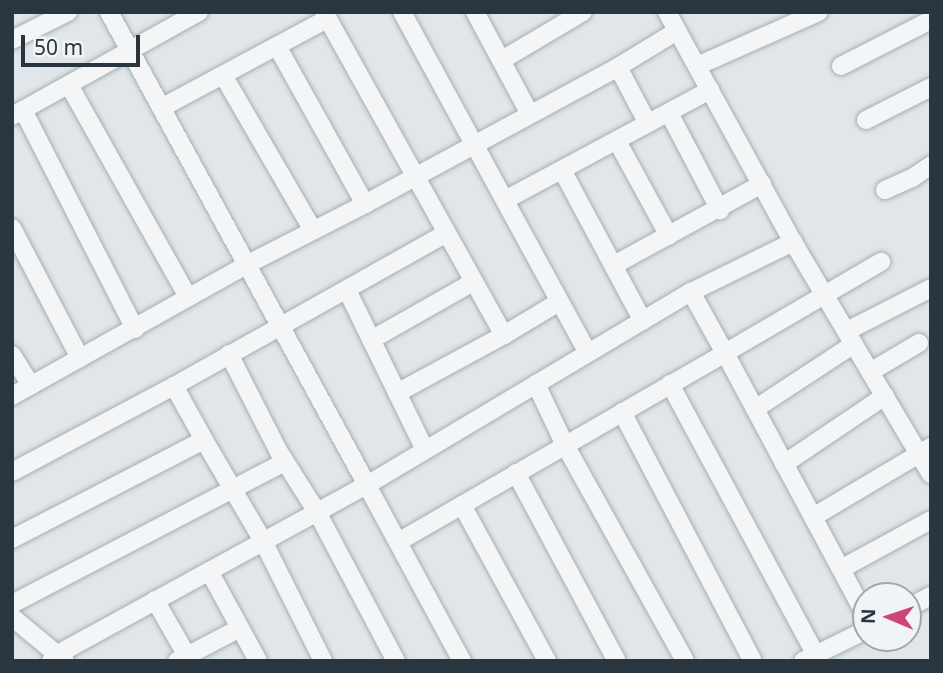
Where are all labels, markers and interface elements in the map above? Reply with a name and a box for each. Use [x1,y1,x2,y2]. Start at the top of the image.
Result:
scale bar [24,21,144,65]
text: 50 m [34,33,83,61]
north arrow [852,582,922,652]
text: N [855,608,881,625]

